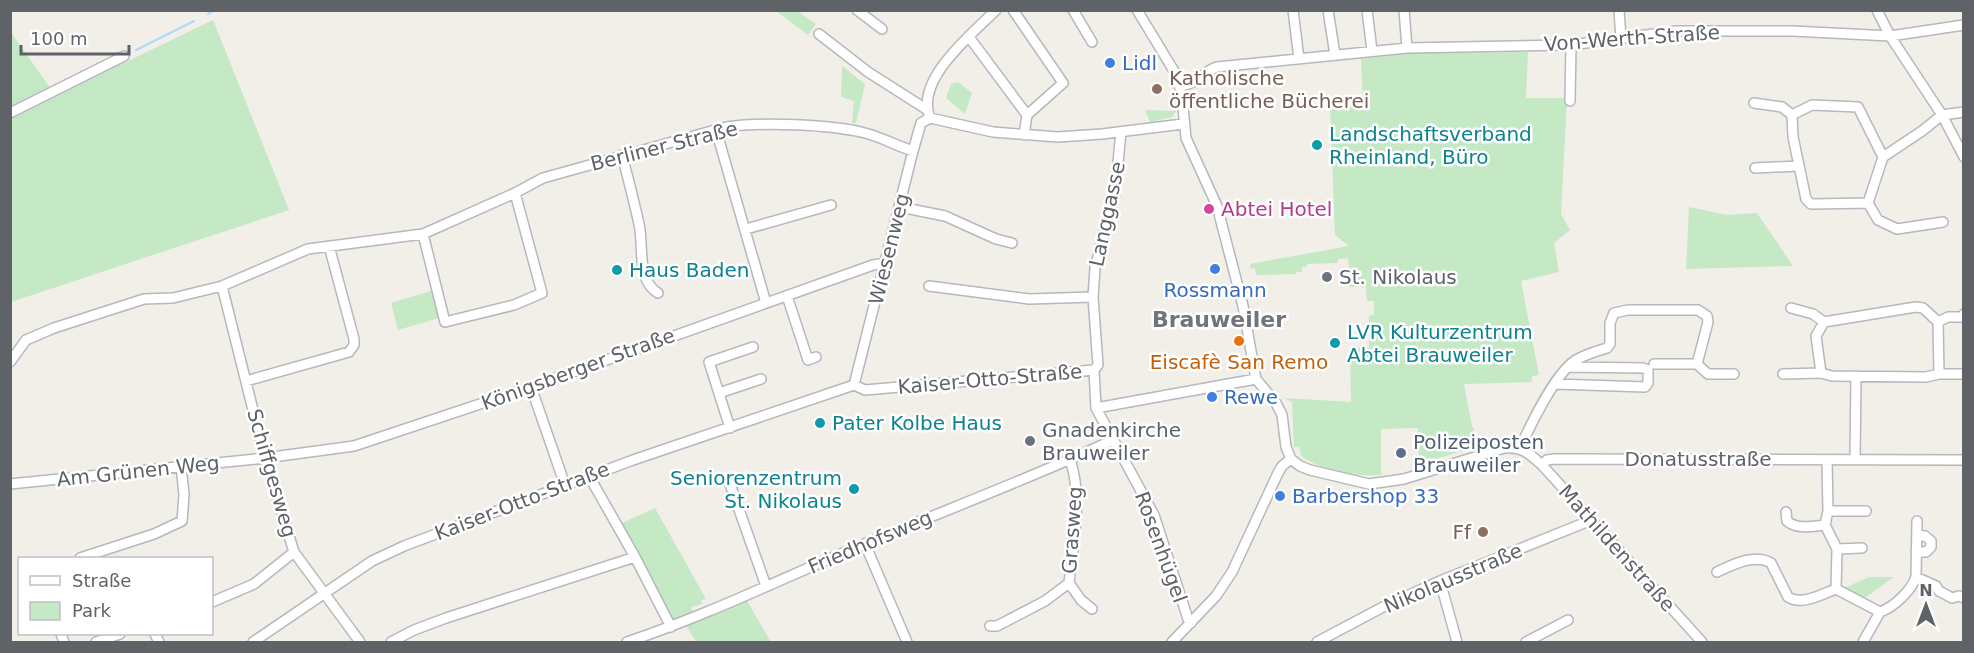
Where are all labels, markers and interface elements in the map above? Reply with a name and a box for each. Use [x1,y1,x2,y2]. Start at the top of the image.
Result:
scale bar [21,18,129,56]
street label: Von-Werth-Straße [1543,20,1721,56]
text: 100 m [30,28,88,49]
place label: Lidl [1122,51,1157,75]
marker: Lidl [1103,56,1117,70]
place label: Katholische öffentliche Bücherei [1169,66,1369,113]
marker: Katholische öffentliche Bücherei [1150,82,1164,96]
street label: Berliner Straße [588,116,740,176]
place label: Landschaftsverband Rheinland, Büro [1329,122,1532,169]
marker: Landschaftsverband Rheinland, Büro [1310,138,1324,152]
street label: Langgasse [1084,159,1130,269]
street label: Wiesenweg [864,191,914,307]
place label: Abtei Hotel [1221,197,1332,221]
marker: Abtei Hotel [1202,202,1216,216]
place label: Haus Baden [629,258,749,282]
marker: Rossmann [1208,262,1222,276]
marker: Haus Baden [610,263,624,277]
place label: St. Nikolaus [1339,265,1457,289]
marker: St. Nikolaus [1320,270,1334,284]
place label: Rossmann [1163,278,1267,302]
district label: Brauweiler [1152,307,1286,332]
place label: LVR Kulturzentrum Abtei Brauweiler [1347,320,1533,367]
street label: Königsberger Straße [478,323,678,415]
marker: Eiscafè San Remo [1232,334,1246,348]
marker: LVR Kulturzentrum Abtei Brauweiler [1328,336,1342,350]
place label: Eiscafè San Remo [1150,350,1328,374]
street label: Kaiser-Otto-Straße [897,359,1083,399]
place label: Rewe [1224,385,1278,409]
marker: Rewe [1205,390,1219,404]
street label: Schiffgesweg [242,406,302,540]
place label: Pater Kolbe Haus [832,411,1002,435]
marker: Pater Kolbe Haus [813,416,827,430]
place label: Gnadenkirche Brauweiler [1042,418,1181,465]
place label: Polizeiposten Brauweiler [1413,430,1544,477]
marker: Gnadenkirche Brauweiler [1023,434,1037,448]
marker: Polizeiposten Brauweiler [1394,446,1408,460]
street label: Donatusstraße [1624,447,1772,471]
street label: Am Grünen Weg [55,451,221,491]
street label: Kaiser-Otto-Straße [431,457,613,545]
place label: Seniorenzentrum St. Nikolaus [670,466,842,513]
street label: Mathildenstraße [1554,480,1680,616]
marker: Seniorenzentrum St. Nikolaus [847,482,861,496]
place label: Barbershop 33 [1292,484,1439,508]
street label: Grasweg [1057,485,1087,575]
street label: Rosenhügel [1130,488,1192,606]
marker: Barbershop 33 [1273,489,1287,503]
street label: Friedhofsweg [804,505,936,579]
place label: Ff [1452,520,1472,544]
marker: Ff [1476,525,1490,539]
street label: Nikolausstraße [1380,538,1526,618]
legend [18,557,213,635]
text: Straße [72,570,131,591]
north arrow [1896,575,1956,635]
text: N [1919,581,1933,600]
text: Park [72,600,111,621]

